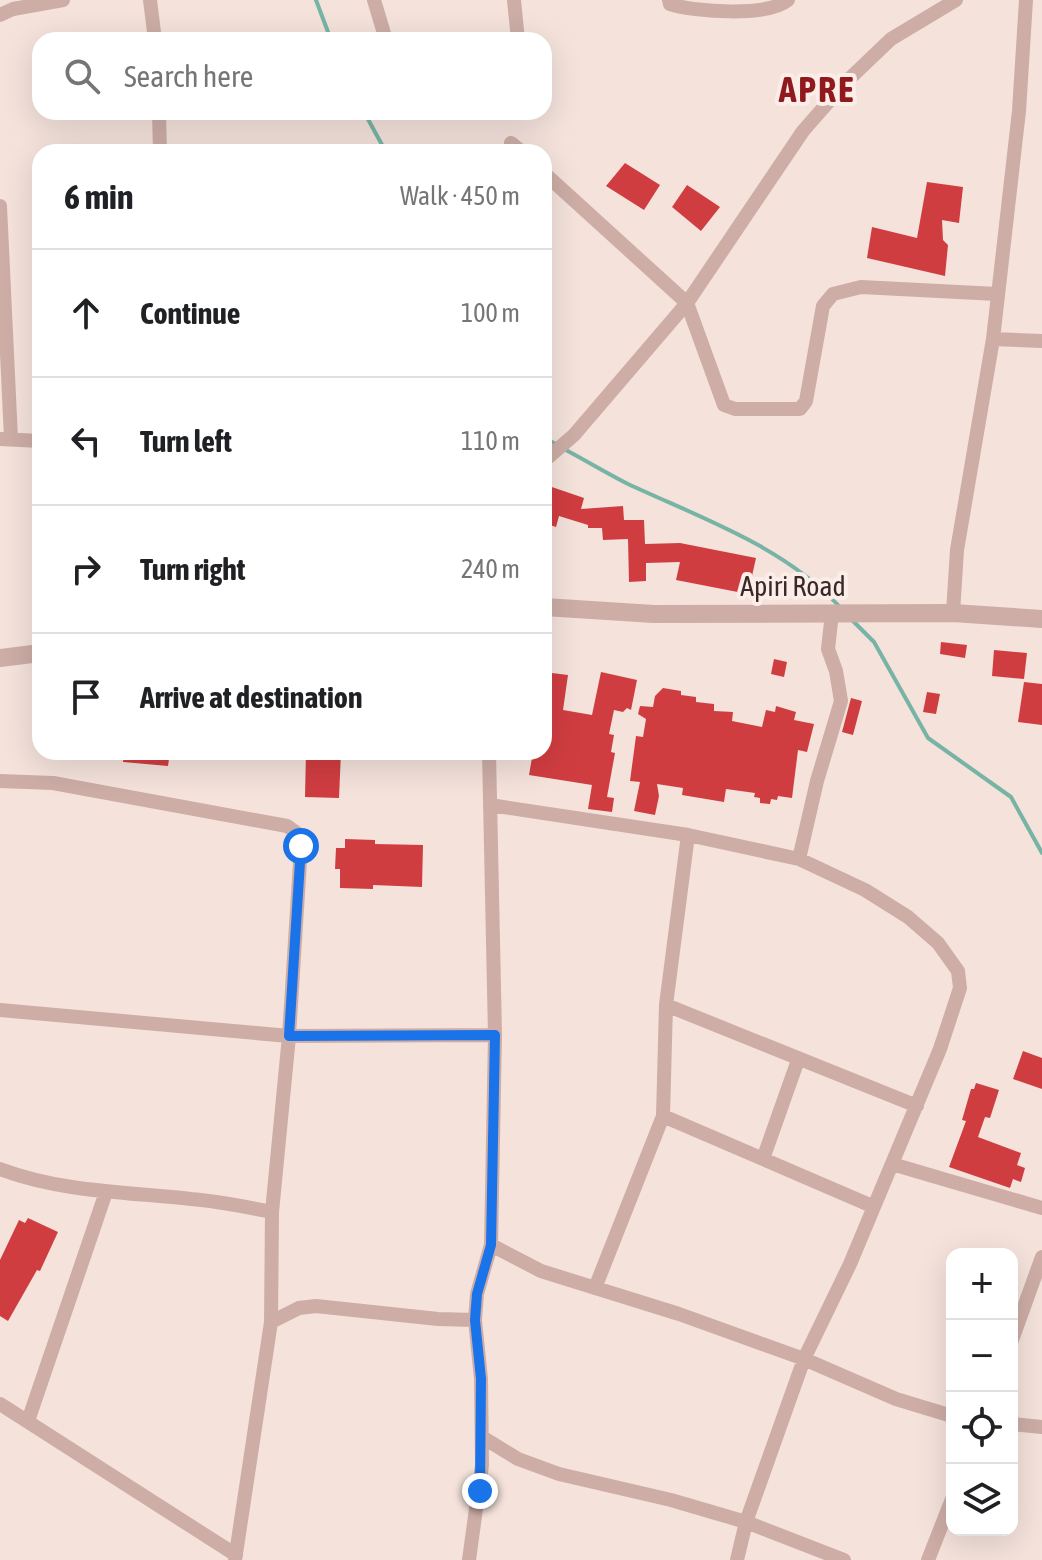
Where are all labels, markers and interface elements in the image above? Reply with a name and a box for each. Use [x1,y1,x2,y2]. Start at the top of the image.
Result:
search box [32,32,552,120]
icon: search [60,54,104,98]
text: Search here [124,59,253,93]
district label: APRE [778,68,855,110]
text: 6 min [64,177,133,216]
text: Walk · 450 m [400,181,520,211]
icon: ahead [64,291,108,335]
text: Continue [140,296,240,330]
text: 100 m [461,298,520,328]
icon: left [64,419,108,463]
text: Turn left [140,424,232,458]
text: 110 m [461,426,520,456]
icon: right [64,547,108,591]
text: Turn right [140,552,246,586]
text: 240 m [461,554,520,584]
street label: Apiri Road [740,570,846,602]
icon: arrive [64,675,108,719]
text: Arrive at destination [140,680,362,714]
route start [283,828,319,864]
map controls [946,1248,1018,1536]
button: + [946,1248,1018,1320]
button: − [946,1320,1018,1392]
button: locate [946,1392,1018,1464]
button: layers [946,1464,1018,1536]
route end [462,1473,498,1509]

